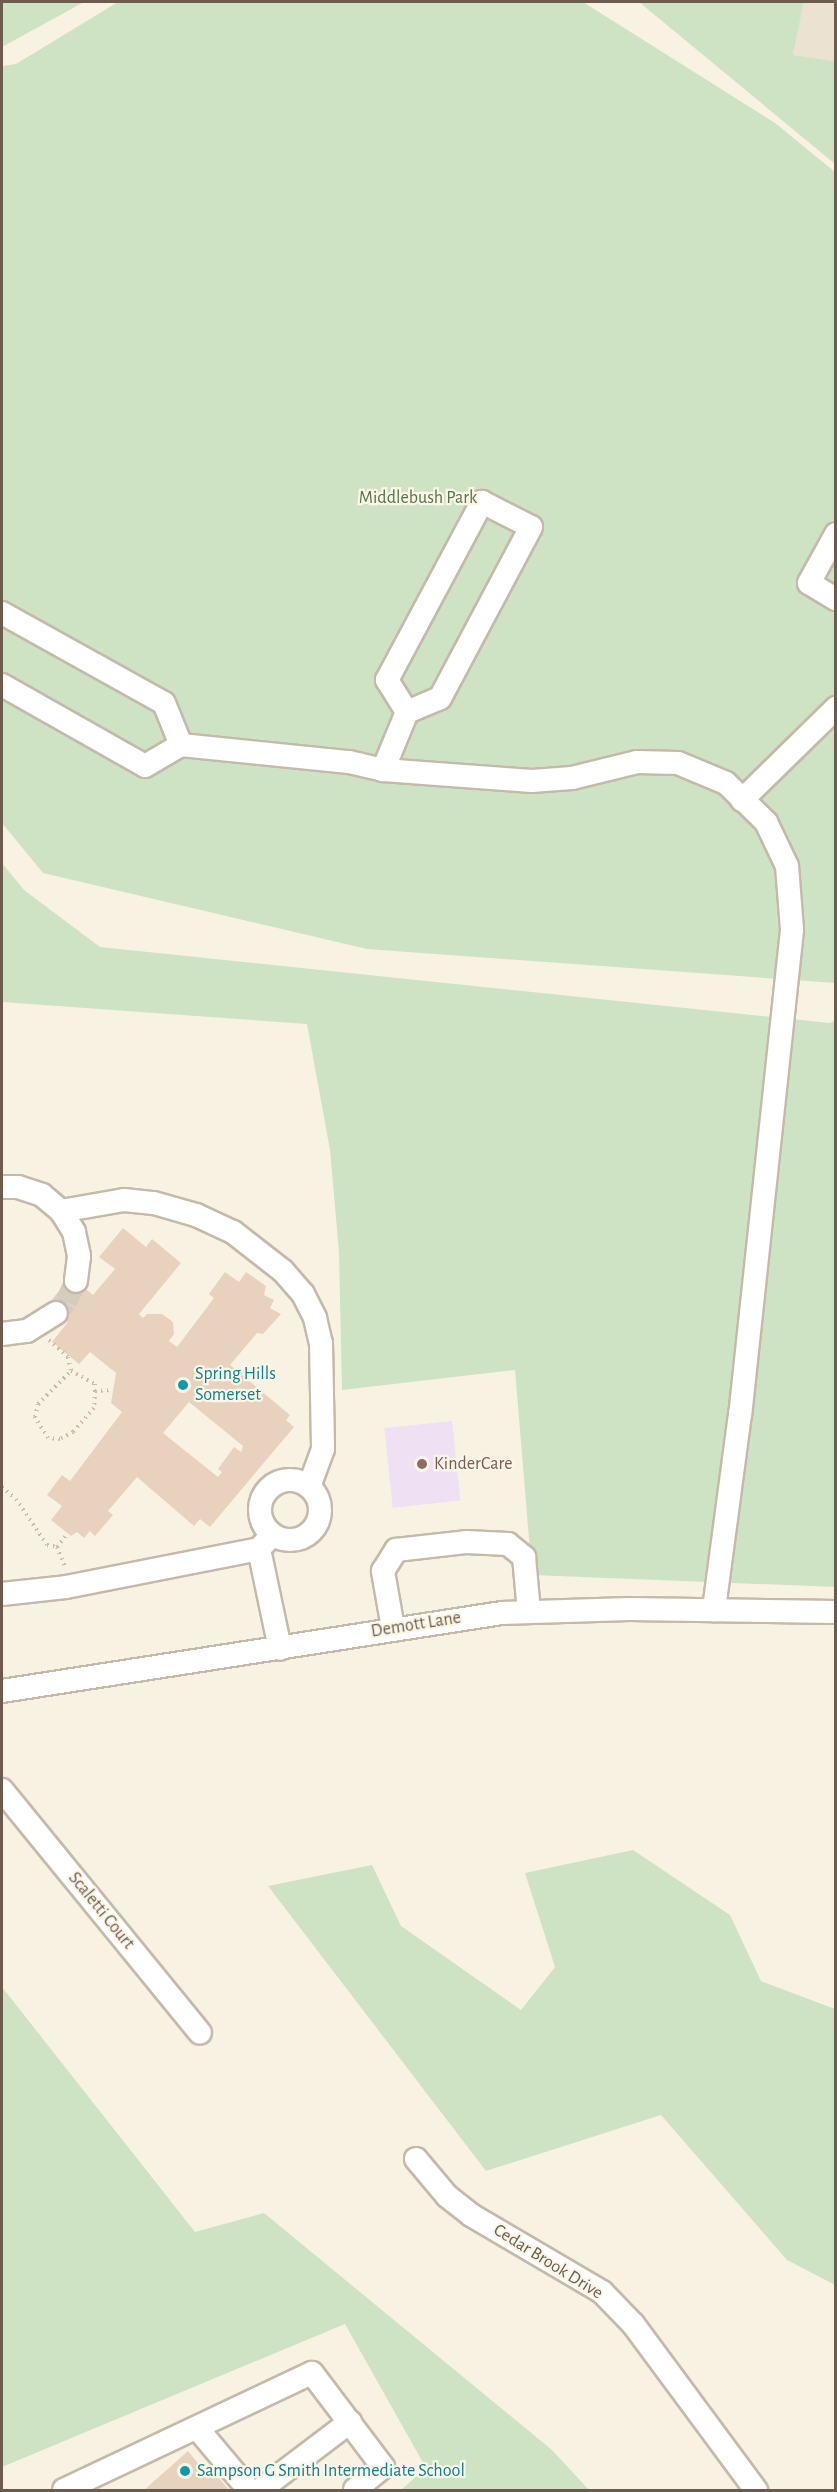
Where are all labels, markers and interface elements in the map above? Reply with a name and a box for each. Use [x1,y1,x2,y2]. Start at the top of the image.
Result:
park label: Middlebush Park [359,487,477,509]
place label: Spring Hills Somerset [195,1364,276,1406]
marker: Spring Hills Somerset [176,1378,190,1392]
place label: KinderCare [434,1453,513,1475]
marker: KinderCare [415,1457,429,1471]
street label: Demott Lane [369,1607,463,1643]
street label: Scaletti Court [63,1868,139,1954]
street label: Cedar Brook Drive [489,2220,607,2304]
place label: Sampson G Smith Intermediate School [197,2460,465,2482]
marker: Sampson G Smith Intermediate School [178,2464,192,2478]

